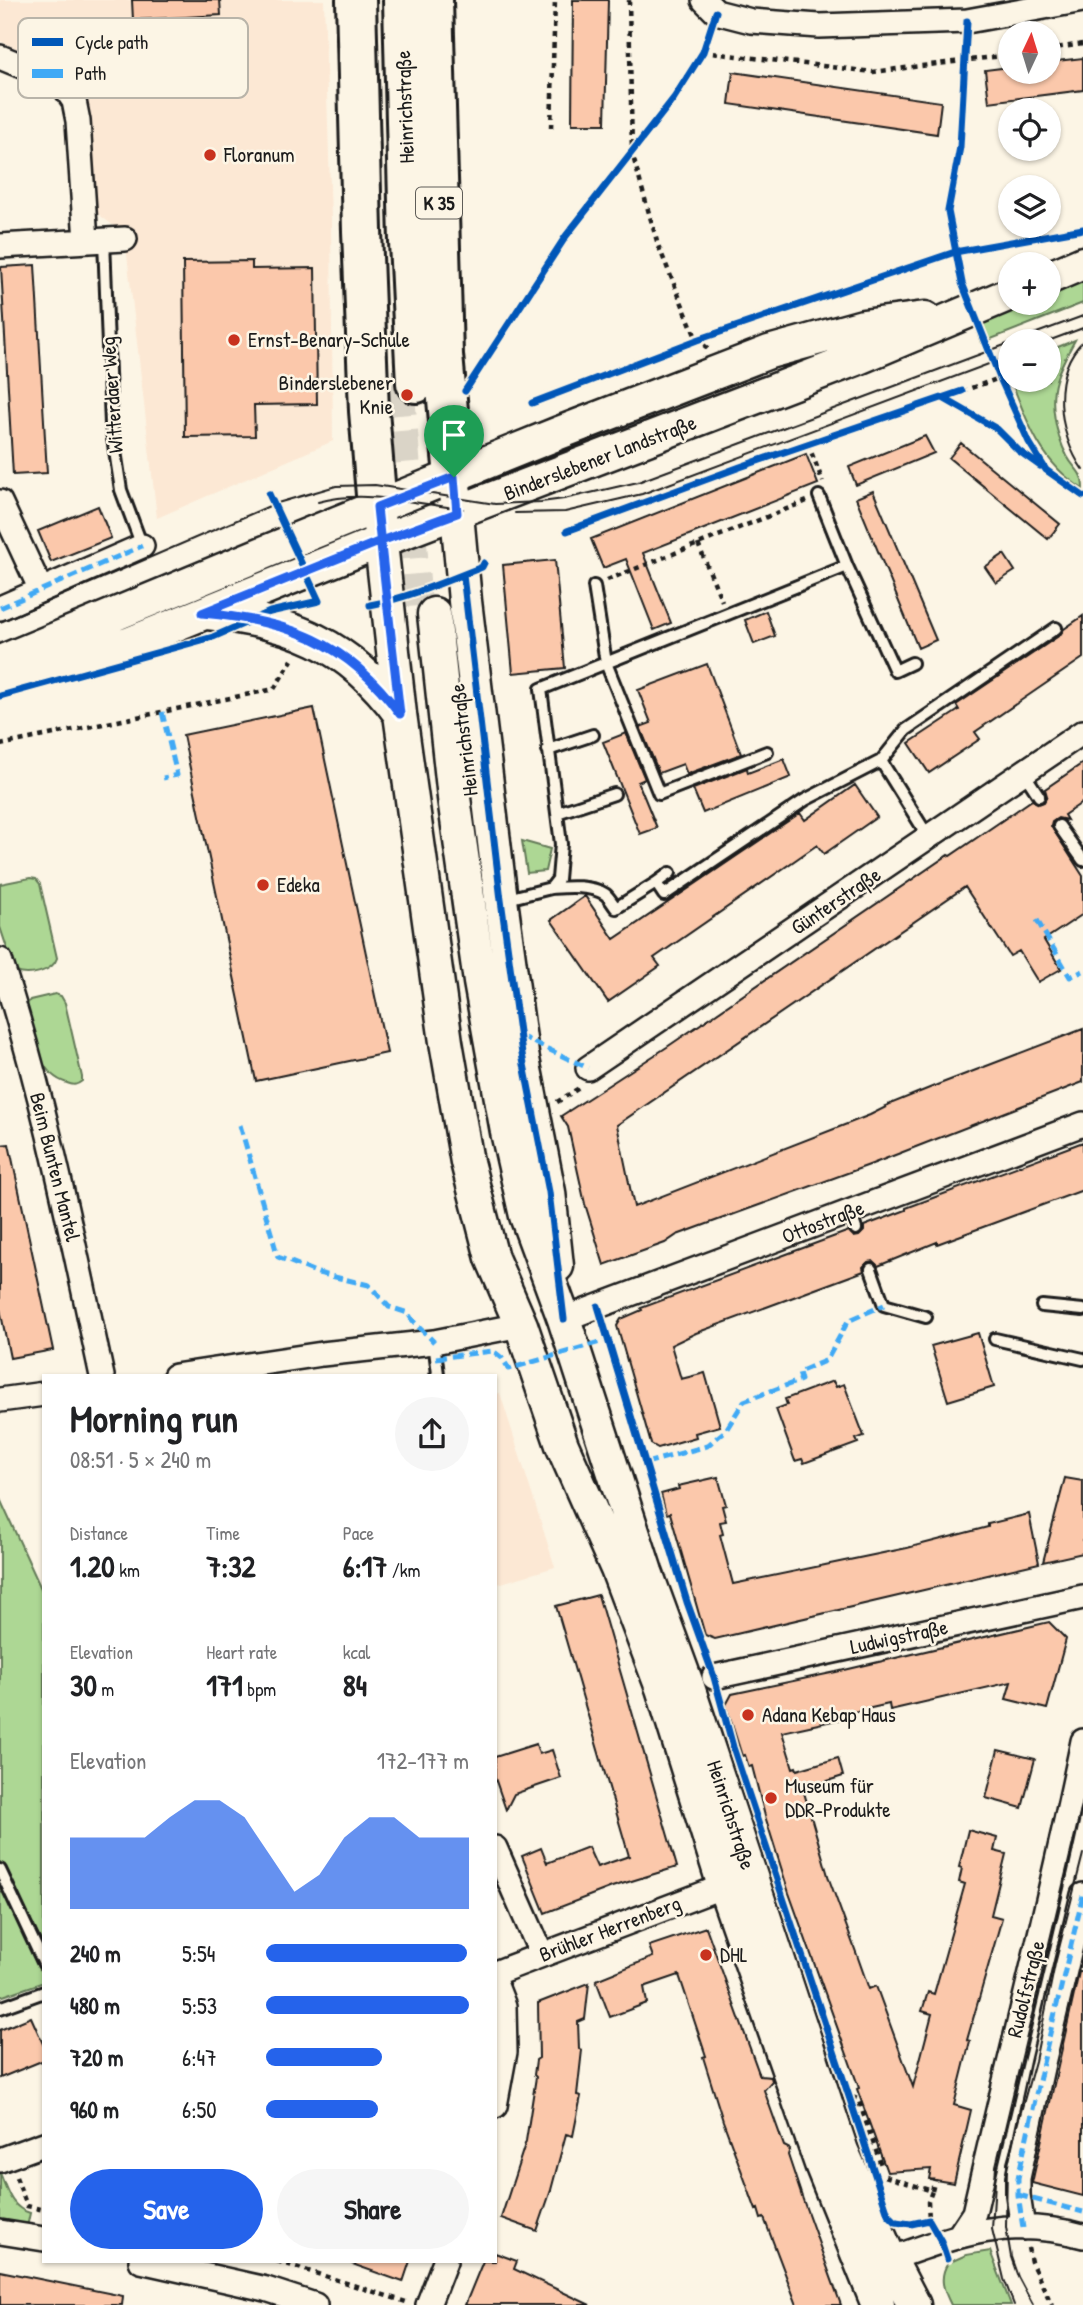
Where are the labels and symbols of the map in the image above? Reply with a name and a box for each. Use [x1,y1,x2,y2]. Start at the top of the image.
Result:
legend [18,18,248,98]
north arrow [998,21,1060,84]
text: Cycle path [75,29,148,55]
street label: Heinrichstraße [388,50,421,164]
text: Path [75,60,106,86]
place label: Floranum [223,140,294,169]
marker: Floranum [202,147,218,163]
road number: K 35 [416,188,462,218]
place label: Ernst-Benary-Schule [248,325,410,354]
marker: Ernst-Benary-Schule [226,332,242,348]
street label: Witterdaer Weg [93,336,130,454]
place label: Binderslebener Knie [279,368,393,421]
marker: Binderslebener Knie [399,387,415,403]
pin [424,405,484,477]
street label: Binderslebener Landstraße [499,407,700,508]
street label: Heinrichstraße [442,682,485,798]
street label: Günterstraße [785,860,886,941]
place label: Edeka [277,870,320,899]
marker: Edeka [255,877,271,893]
street label: Beim Bunten Mantel [23,1089,88,1245]
street label: Ottostraße [778,1193,868,1250]
street label: Ludwigstraße [847,1612,950,1661]
place label: Adana Kebap Haus [762,1700,896,1729]
marker: Adana Kebap Haus [740,1707,756,1723]
street label: Heinrichstraße [700,1757,763,1873]
place label: Museum für DDR-Produkte [785,1771,891,1824]
marker: Museum für DDR-Produkte [763,1790,779,1806]
street label: Brühler Herrenberg [535,1888,685,1969]
street label: Rudolfstraße [999,1937,1052,2040]
place label: DHL [720,1940,748,1969]
marker: DHL [698,1947,714,1963]

